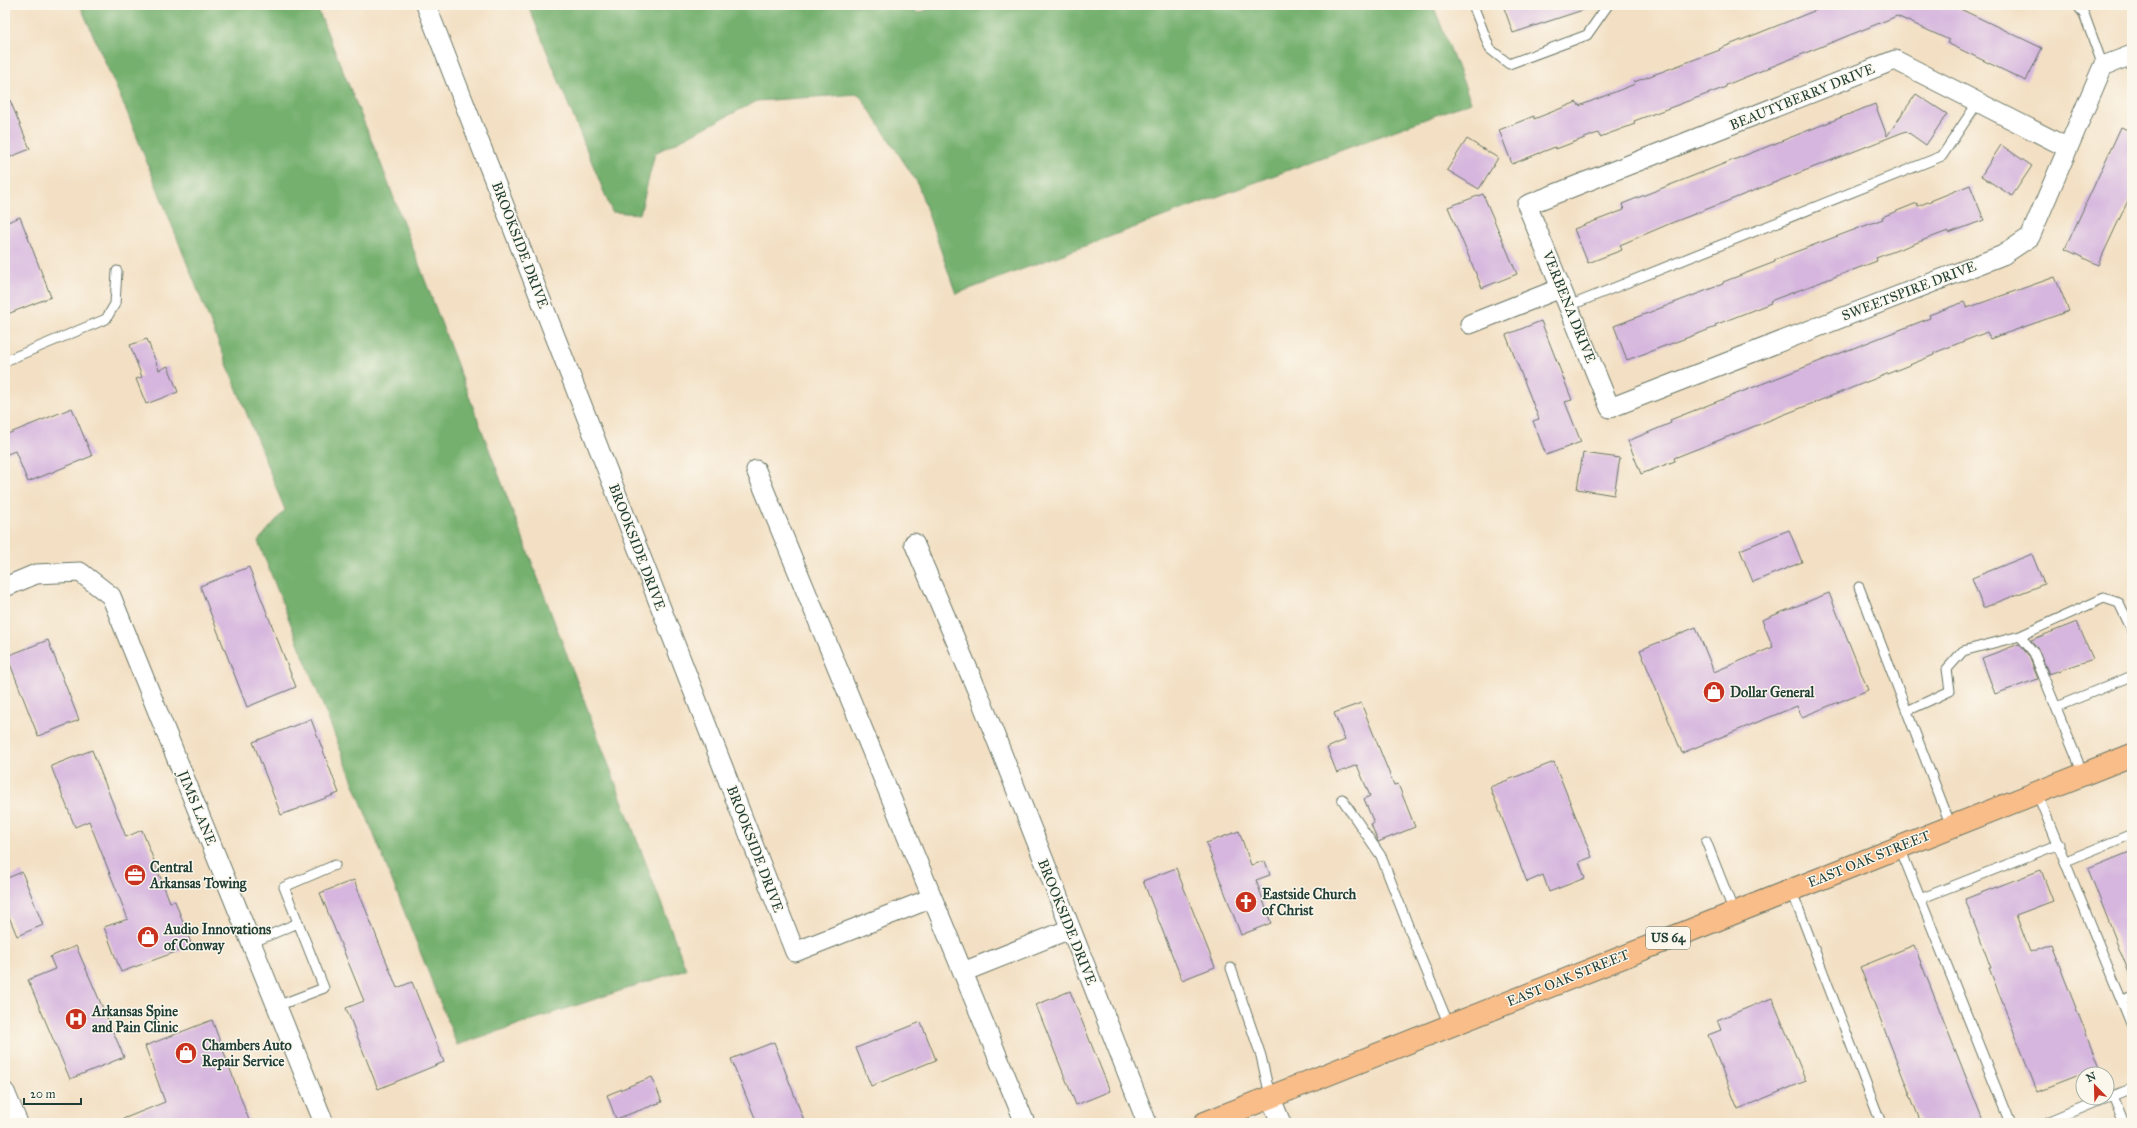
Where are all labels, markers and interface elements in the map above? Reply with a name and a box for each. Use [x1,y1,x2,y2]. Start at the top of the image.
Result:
street label: BEAUTYBERRY DRIVE [1727,60,1877,134]
street label: BROOKSIDE DRIVE [488,179,552,311]
street label: VERBENA DRIVE [1538,247,1599,366]
street label: SWEETSPIRE DRIVE [1839,258,1979,324]
street label: BROOKSIDE DRIVE [605,481,669,613]
shop icon: Dollar General [1701,679,1727,705]
place label: Dollar General [1730,684,1816,701]
street label: JIMS LANE [173,766,220,848]
street label: BROOKSIDE DRIVE [723,783,787,915]
street label: EAST OAK STREET [1805,827,1933,891]
street label: BROOKSIDE DRIVE [1034,857,1100,987]
place label: Central Arkansas Towing [149,859,247,893]
office icon: Central Arkansas Towing [122,862,148,888]
place label: Eastside Church of Christ [1262,886,1357,919]
church icon: Eastside Church of Christ [1233,889,1259,915]
place label: Audio Innovations of Conway [163,921,271,955]
shop icon: Audio Innovations of Conway [135,924,161,950]
road number: US 64 [1646,927,1690,949]
street label: EAST OAK STREET [1504,946,1632,1010]
place label: Arkansas Spine and Pain Clinic [91,1003,178,1036]
hospital icon: Arkansas Spine and Pain Clinic [63,1006,89,1032]
place label: Chambers Auto Repair Service [202,1037,292,1071]
shop icon: Chambers Auto Repair Service [173,1040,199,1066]
north arrow [2075,1066,2115,1106]
text: N [2084,1069,2099,1085]
scale bar [24,1080,81,1106]
text: 20 m [30,1087,56,1101]

